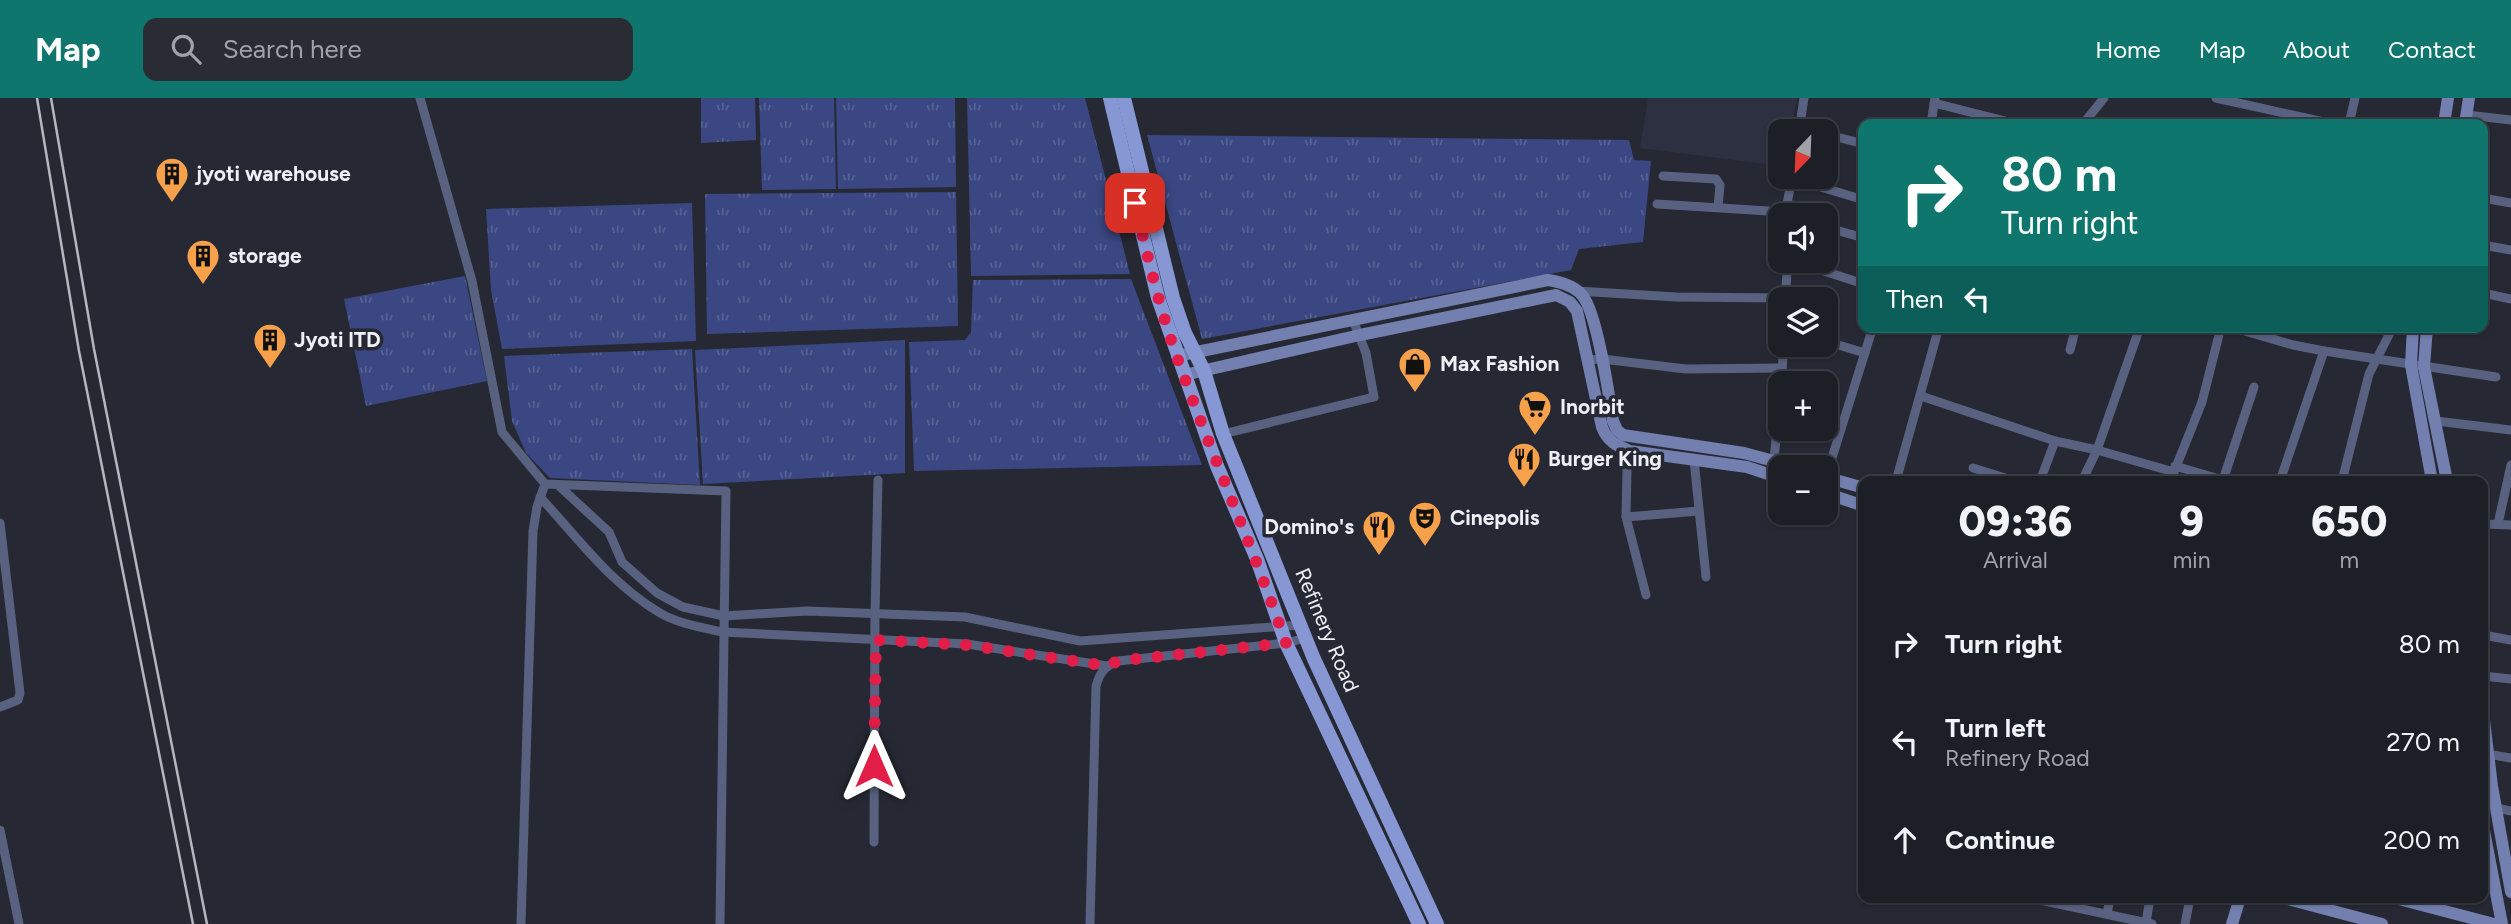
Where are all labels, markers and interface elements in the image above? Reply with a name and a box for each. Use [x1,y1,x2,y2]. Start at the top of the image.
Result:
search box [143,18,633,81]
text: Map [35,30,101,69]
icon: search [167,30,205,68]
text: Search here [223,33,362,65]
text: Home [2095,35,2161,64]
text: Map [2199,35,2245,64]
text: About [2283,35,2350,64]
text: Contact [2388,35,2476,64]
north arrow [1768,119,1838,189]
map controls [1768,119,1838,525]
text: 80 m [2001,144,2117,203]
icon: right [1886,147,1977,238]
building icon: jyoti warehouse [153,155,191,204]
place label: jyoti warehouse [194,161,351,186]
pin [1105,173,1165,233]
icon: arrive [1116,184,1154,222]
button: sound [1768,203,1838,273]
text: Turn right [2001,204,2139,242]
building icon: storage [184,237,222,286]
place label: storage [228,243,302,268]
icon: left [1958,280,1996,318]
text: Then [1886,283,1944,315]
button: layers [1768,287,1838,357]
building icon: Jyoti lTD [251,321,289,370]
place label: Jyoti lTD [294,327,381,352]
shop icon: Max Fashion [1396,345,1434,394]
place label: Max Fashion [1440,351,1560,376]
button: + [1768,371,1838,441]
supermarket icon: Inorbit [1516,388,1554,437]
place label: Inorbit [1560,394,1625,419]
restaurant icon: Burger King [1505,440,1543,489]
place label: Burger King [1548,446,1662,471]
button: − [1768,455,1838,525]
text: 09:36 [1958,496,2072,547]
text: 9 [2179,496,2204,547]
text: 650 [2311,496,2388,547]
theatre icon: Cinepolis [1406,499,1444,548]
place label: Cinepolis [1450,505,1540,530]
restaurant icon: Domino's [1360,508,1398,557]
place label: Domino's [1264,514,1354,539]
text: Arrival [1983,546,2048,574]
text: min [2173,546,2211,574]
text: m [2339,546,2359,574]
street label: Refinery Road [1290,564,1365,695]
icon: right [1886,625,1924,663]
text: Turn right [1945,628,2062,660]
text: 80 m [2399,628,2460,660]
text: Turn left [1945,712,2046,744]
icon: left [1886,723,1924,761]
text: 270 m [2386,726,2460,758]
position arrow [837,729,911,803]
text: Refinery Road [1945,744,2090,772]
icon: ahead [1886,821,1924,859]
text: Continue [1945,824,2055,856]
text: 200 m [2384,824,2460,856]

